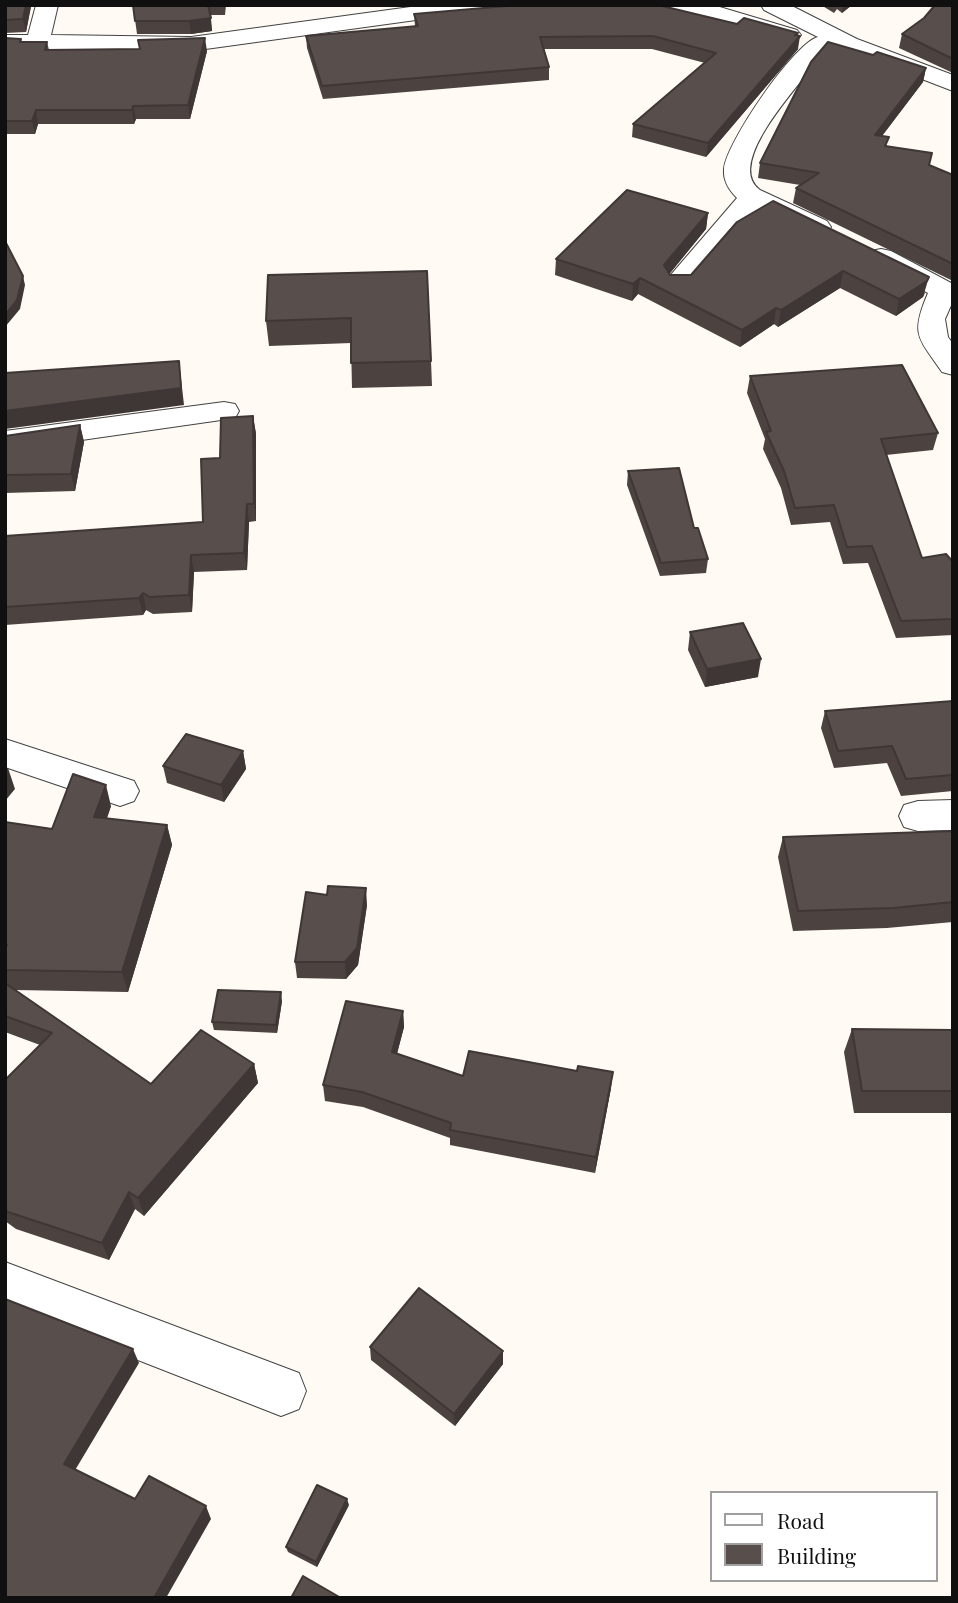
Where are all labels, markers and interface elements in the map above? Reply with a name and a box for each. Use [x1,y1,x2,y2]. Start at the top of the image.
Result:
legend [710,1491,937,1582]
text: Road [777,1506,825,1534]
text: Building [777,1541,856,1569]

